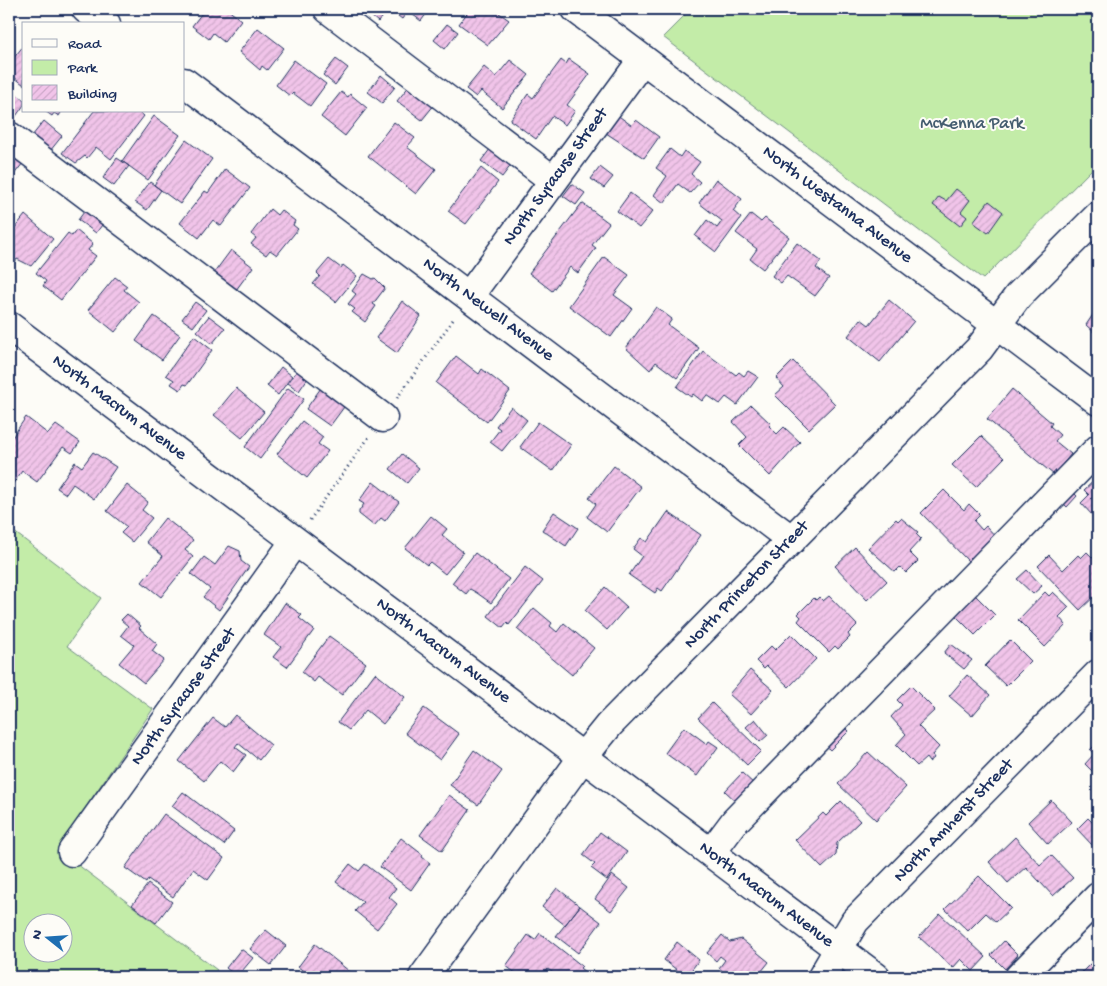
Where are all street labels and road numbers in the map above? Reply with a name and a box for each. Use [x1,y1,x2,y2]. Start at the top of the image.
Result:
street label: North Syracuse Street [499,103,614,250]
street label: North Westanna Avenue [758,142,917,269]
street label: North Newell Avenue [418,254,559,367]
street label: North Macrum Avenue [47,350,191,466]
street label: North Princeton Street [680,515,815,654]
street label: North Macrum Avenue [371,593,515,709]
street label: North Syracuse Street [127,623,242,770]
street label: North Amherst Street [890,754,1020,887]
street label: North Macrum Avenue [694,837,838,953]

